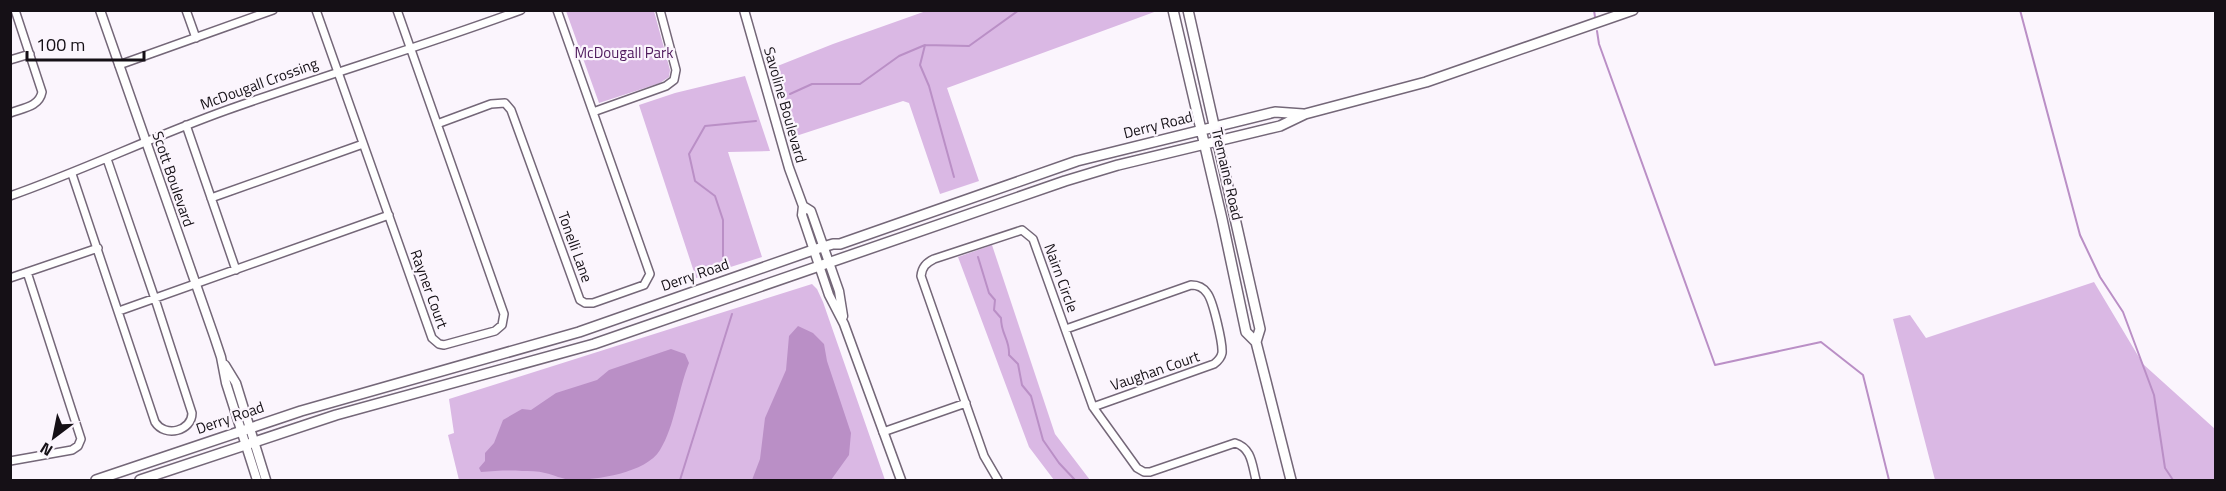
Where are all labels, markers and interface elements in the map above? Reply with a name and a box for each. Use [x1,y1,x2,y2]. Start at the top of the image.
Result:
scale bar [27,24,144,62]
text: 100 m [36,31,85,58]
park label: McDougall Park [575,41,673,64]
street label: Savoline Boulevard [758,44,813,166]
street label: McDougall Crossing [197,51,321,116]
street label: Derry Road [1121,105,1195,144]
street label: Tremaine Road [1206,126,1249,222]
street label: Scott Boulevard [146,128,201,230]
street label: Tonelli Lane [552,208,599,285]
street label: Nairn Circle [1038,240,1085,315]
street label: Rayner Court [405,246,455,332]
street label: Derry Road [658,252,732,297]
street label: Vaughan Court [1107,344,1203,397]
street label: Derry Road [193,395,267,440]
north arrow [24,407,84,467]
text: N [35,437,57,463]

